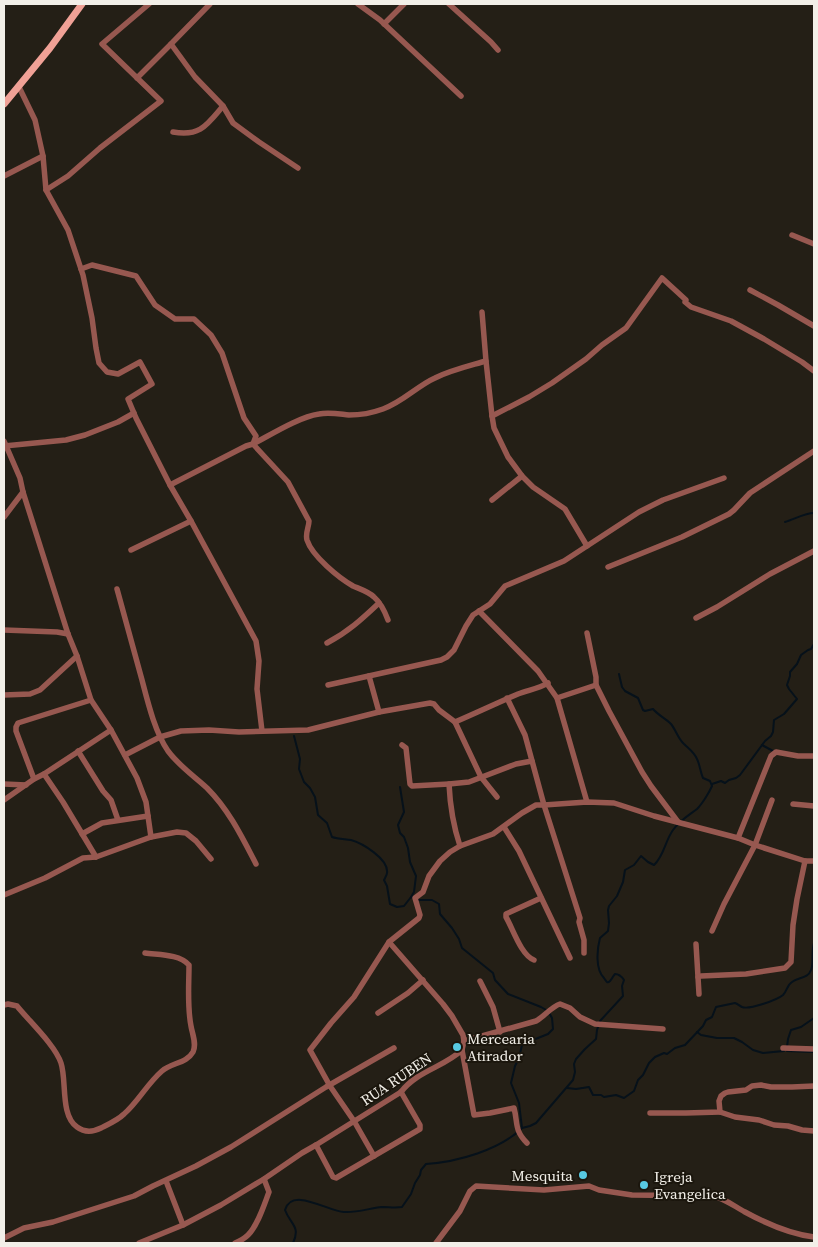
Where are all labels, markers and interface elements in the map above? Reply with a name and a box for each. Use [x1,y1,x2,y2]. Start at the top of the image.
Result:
place label: Mercearia Atirador [467,1028,535,1066]
marker: Mercearia Atirador [451,1041,463,1053]
street label: RUA RUBEN [356,1048,436,1110]
place label: Mesquita [512,1165,573,1186]
place label: Igreja Evangelica [654,1166,726,1204]
marker: Mesquita [577,1169,589,1181]
marker: Igreja Evangelica [638,1179,650,1191]

